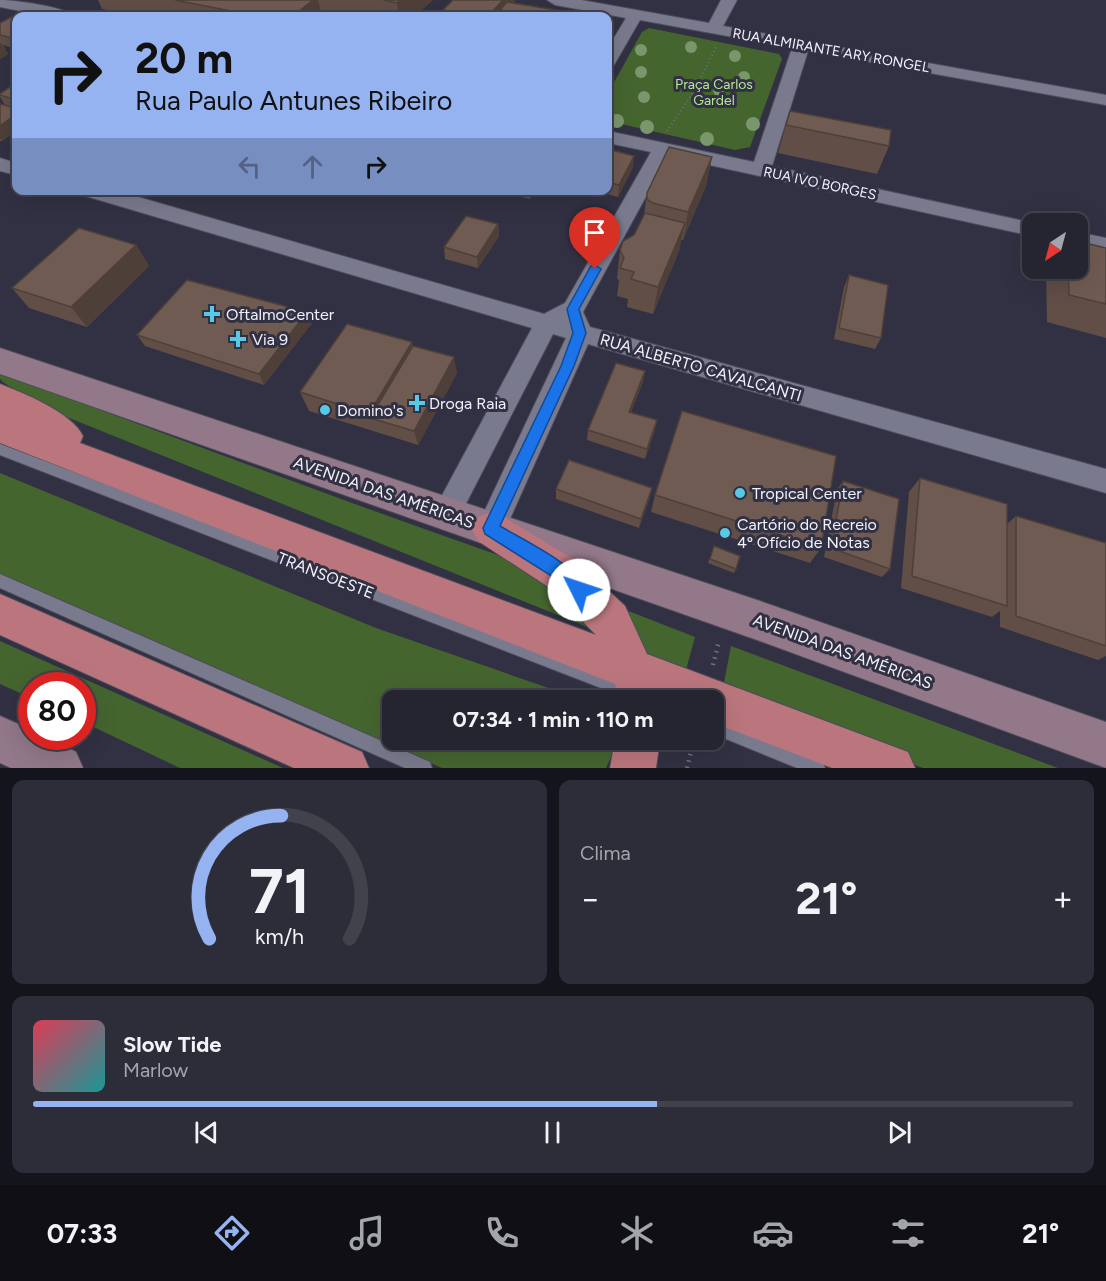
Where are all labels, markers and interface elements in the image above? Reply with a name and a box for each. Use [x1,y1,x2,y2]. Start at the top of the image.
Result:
street label: RUA ALMIRANTE ARY RONGEL [731,25,931,76]
text: 20 m [135,33,233,84]
icon: right [36,36,114,114]
park label: Praça Carlos Gardel [675,76,753,109]
text: Rua Paulo Antunes Ribeiro [135,84,452,117]
icon: left [233,150,266,183]
icon: ahead [296,150,329,183]
icon: right [359,150,392,183]
street label: RUA IVO BORGES [762,163,878,204]
pin [569,207,620,269]
north arrow [1022,213,1088,279]
map controls [1022,213,1088,279]
icon: arrive [578,216,611,249]
marker: OftalmoCenter [203,305,221,323]
place label: OftalmoCenter [226,305,335,324]
marker: Via 9 [229,330,247,348]
place label: Via 9 [252,330,288,349]
street label: RUA ALBERTO CAVALCANTI [598,330,804,405]
place label: Droga Raia [429,394,506,413]
marker: Droga Raia [410,396,424,410]
place label: Domino's [337,401,403,420]
marker: Domino's [318,403,332,417]
street label: AVENIDA DAS AMÉRICAS [291,453,477,532]
place label: Tropical Center [752,484,862,503]
marker: Tropical Center [733,486,747,500]
place label: Cartório do Recreio 4º Ofício de Notas [737,515,877,552]
marker: Cartório do Recreio 4º Ofício de Notas [718,526,732,540]
street label: TRANSOESTE [275,548,377,603]
position arrow [547,558,611,622]
street label: AVENIDA DAS AMÉRICAS [751,610,935,693]
speed limit sign: 80 [18,672,96,750]
text: 07:34 · 1 min · 110 m [453,706,653,733]
text: Clima [580,841,631,865]
text: 71 [249,854,310,929]
text: 21° [795,871,858,925]
text: − [580,879,601,918]
text: + [1052,879,1073,918]
text: km/h [255,924,304,949]
text: Slow Tide [123,1031,222,1058]
text: Marlow [123,1058,188,1082]
icon: previous [190,1116,223,1149]
icon: pause [536,1116,569,1149]
icon: next [883,1116,916,1149]
icon: directions [211,1212,253,1254]
icon: music [346,1212,388,1254]
icon: phone [481,1212,523,1254]
icon: climate [616,1212,658,1254]
icon: car [752,1212,794,1254]
icon: filters [887,1212,929,1254]
text: 07:33 [47,1217,117,1250]
text: 21° [1022,1217,1059,1250]

